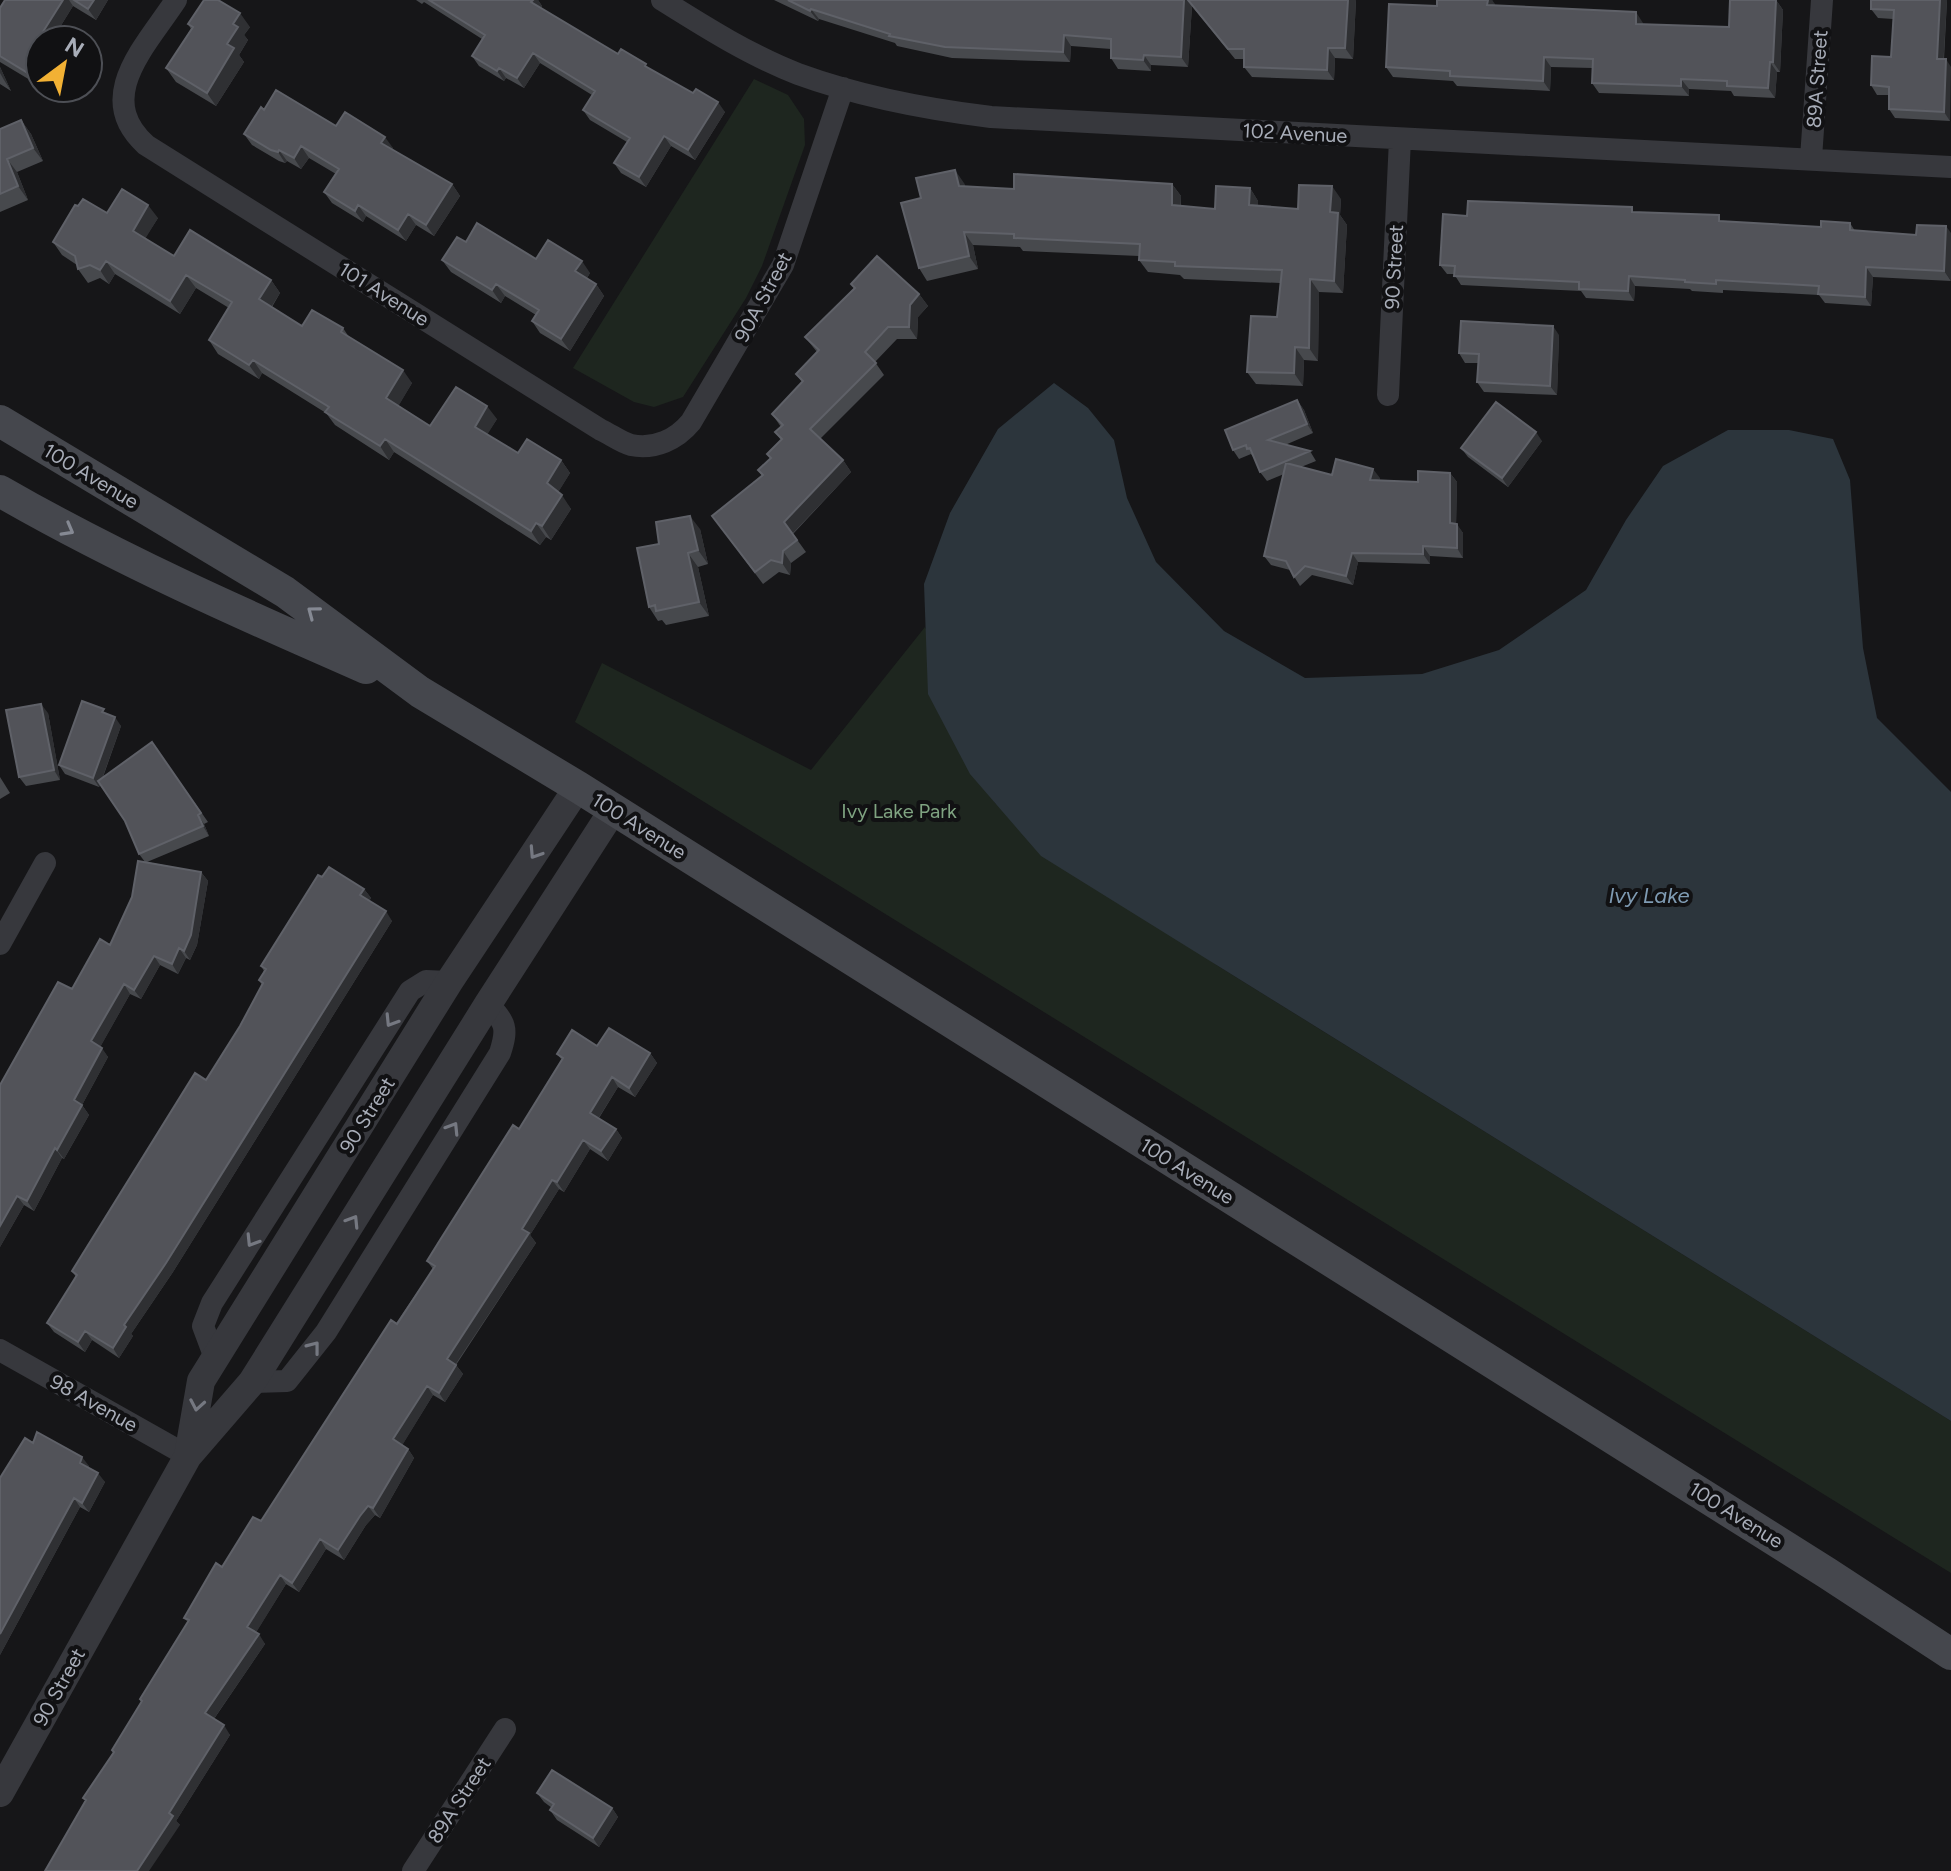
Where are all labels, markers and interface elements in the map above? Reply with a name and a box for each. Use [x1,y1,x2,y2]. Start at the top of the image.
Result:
north arrow [24,24,104,104]
street label: 89A Street [1802,29,1832,129]
text: N [60,32,89,63]
street label: 102 Avenue [1242,118,1348,148]
street label: 90 Street [1380,224,1408,310]
street label: 90A Street [729,248,797,346]
street label: 101 Avenue [334,257,434,331]
street label: 100 Avenue [39,438,143,514]
one-way arrow [59,520,74,536]
one-way arrow [307,608,321,622]
street label: 100 Avenue [587,788,691,864]
park label: Ivy Lake Park [841,799,957,823]
one-way arrow [530,844,545,858]
water label: Ivy Lake [1608,882,1690,909]
one-way arrow [385,1012,400,1027]
street label: 90 Street [334,1073,400,1157]
one-way arrow [444,1122,459,1137]
street label: 100 Avenue [1135,1133,1239,1209]
one-way arrow [343,1215,358,1230]
one-way arrow [246,1232,261,1247]
one-way arrow [304,1341,318,1356]
street label: 98 Avenue [46,1369,142,1437]
one-way arrow [190,1398,207,1412]
street label: 100 Avenue [1684,1477,1788,1553]
street label: 90 Street [28,1644,90,1730]
street label: 89A Street [422,1752,496,1848]

